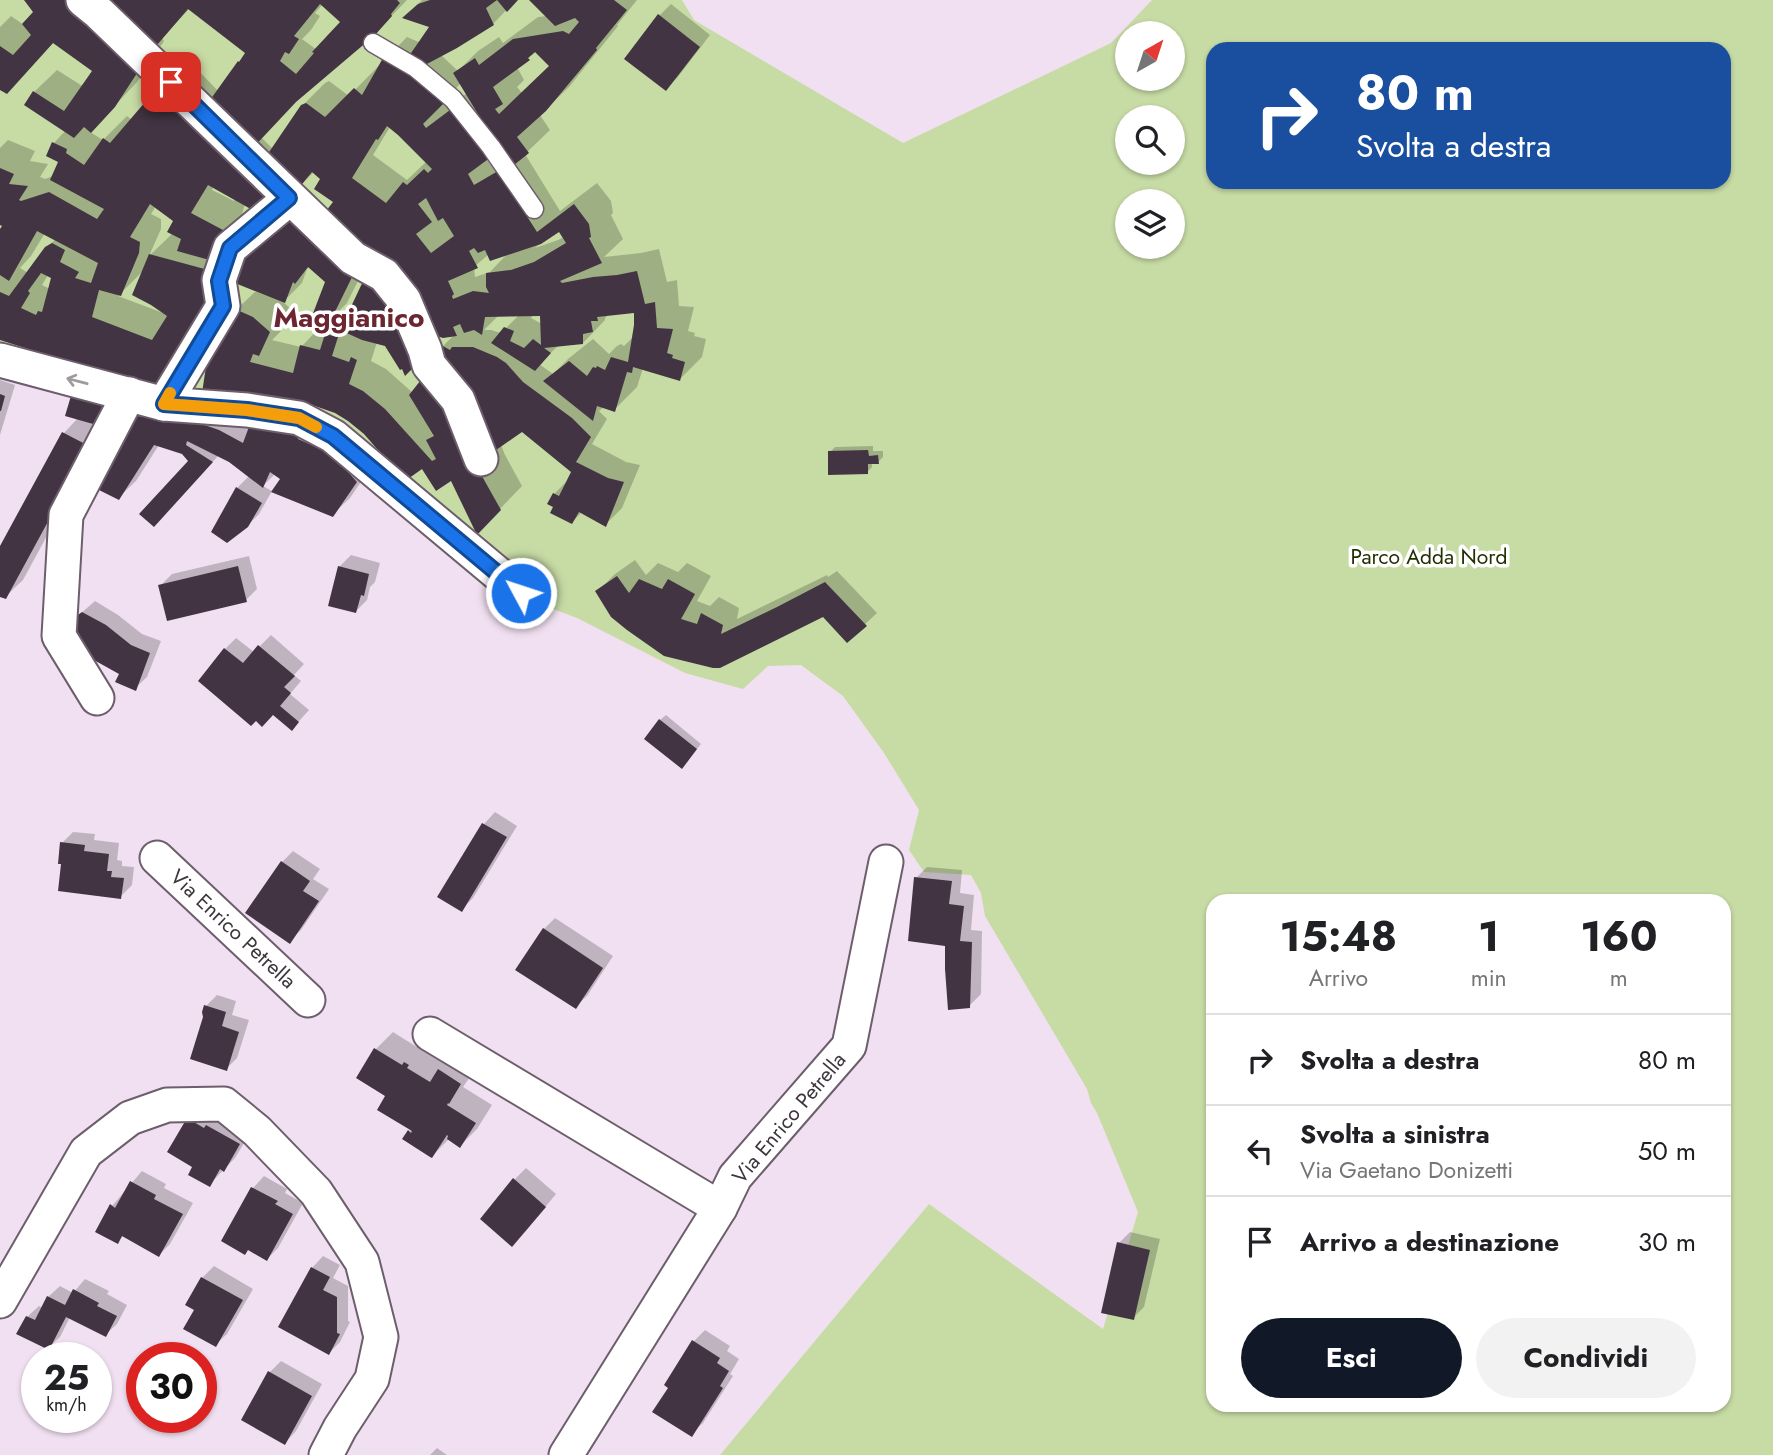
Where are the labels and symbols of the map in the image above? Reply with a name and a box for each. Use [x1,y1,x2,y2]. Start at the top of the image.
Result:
north arrow [1115,21,1185,91]
pin [141,52,201,112]
district label: Maggianico [273,297,425,338]
one-way arrow [67,373,89,386]
park label: Parco Adda Nord [1351,542,1507,572]
position arrow [484,556,558,630]
street label: Via Enrico Petrella [163,862,303,996]
street label: Via Enrico Petrella [725,1046,853,1190]
speed limit sign: 30 [126,1342,217,1433]

